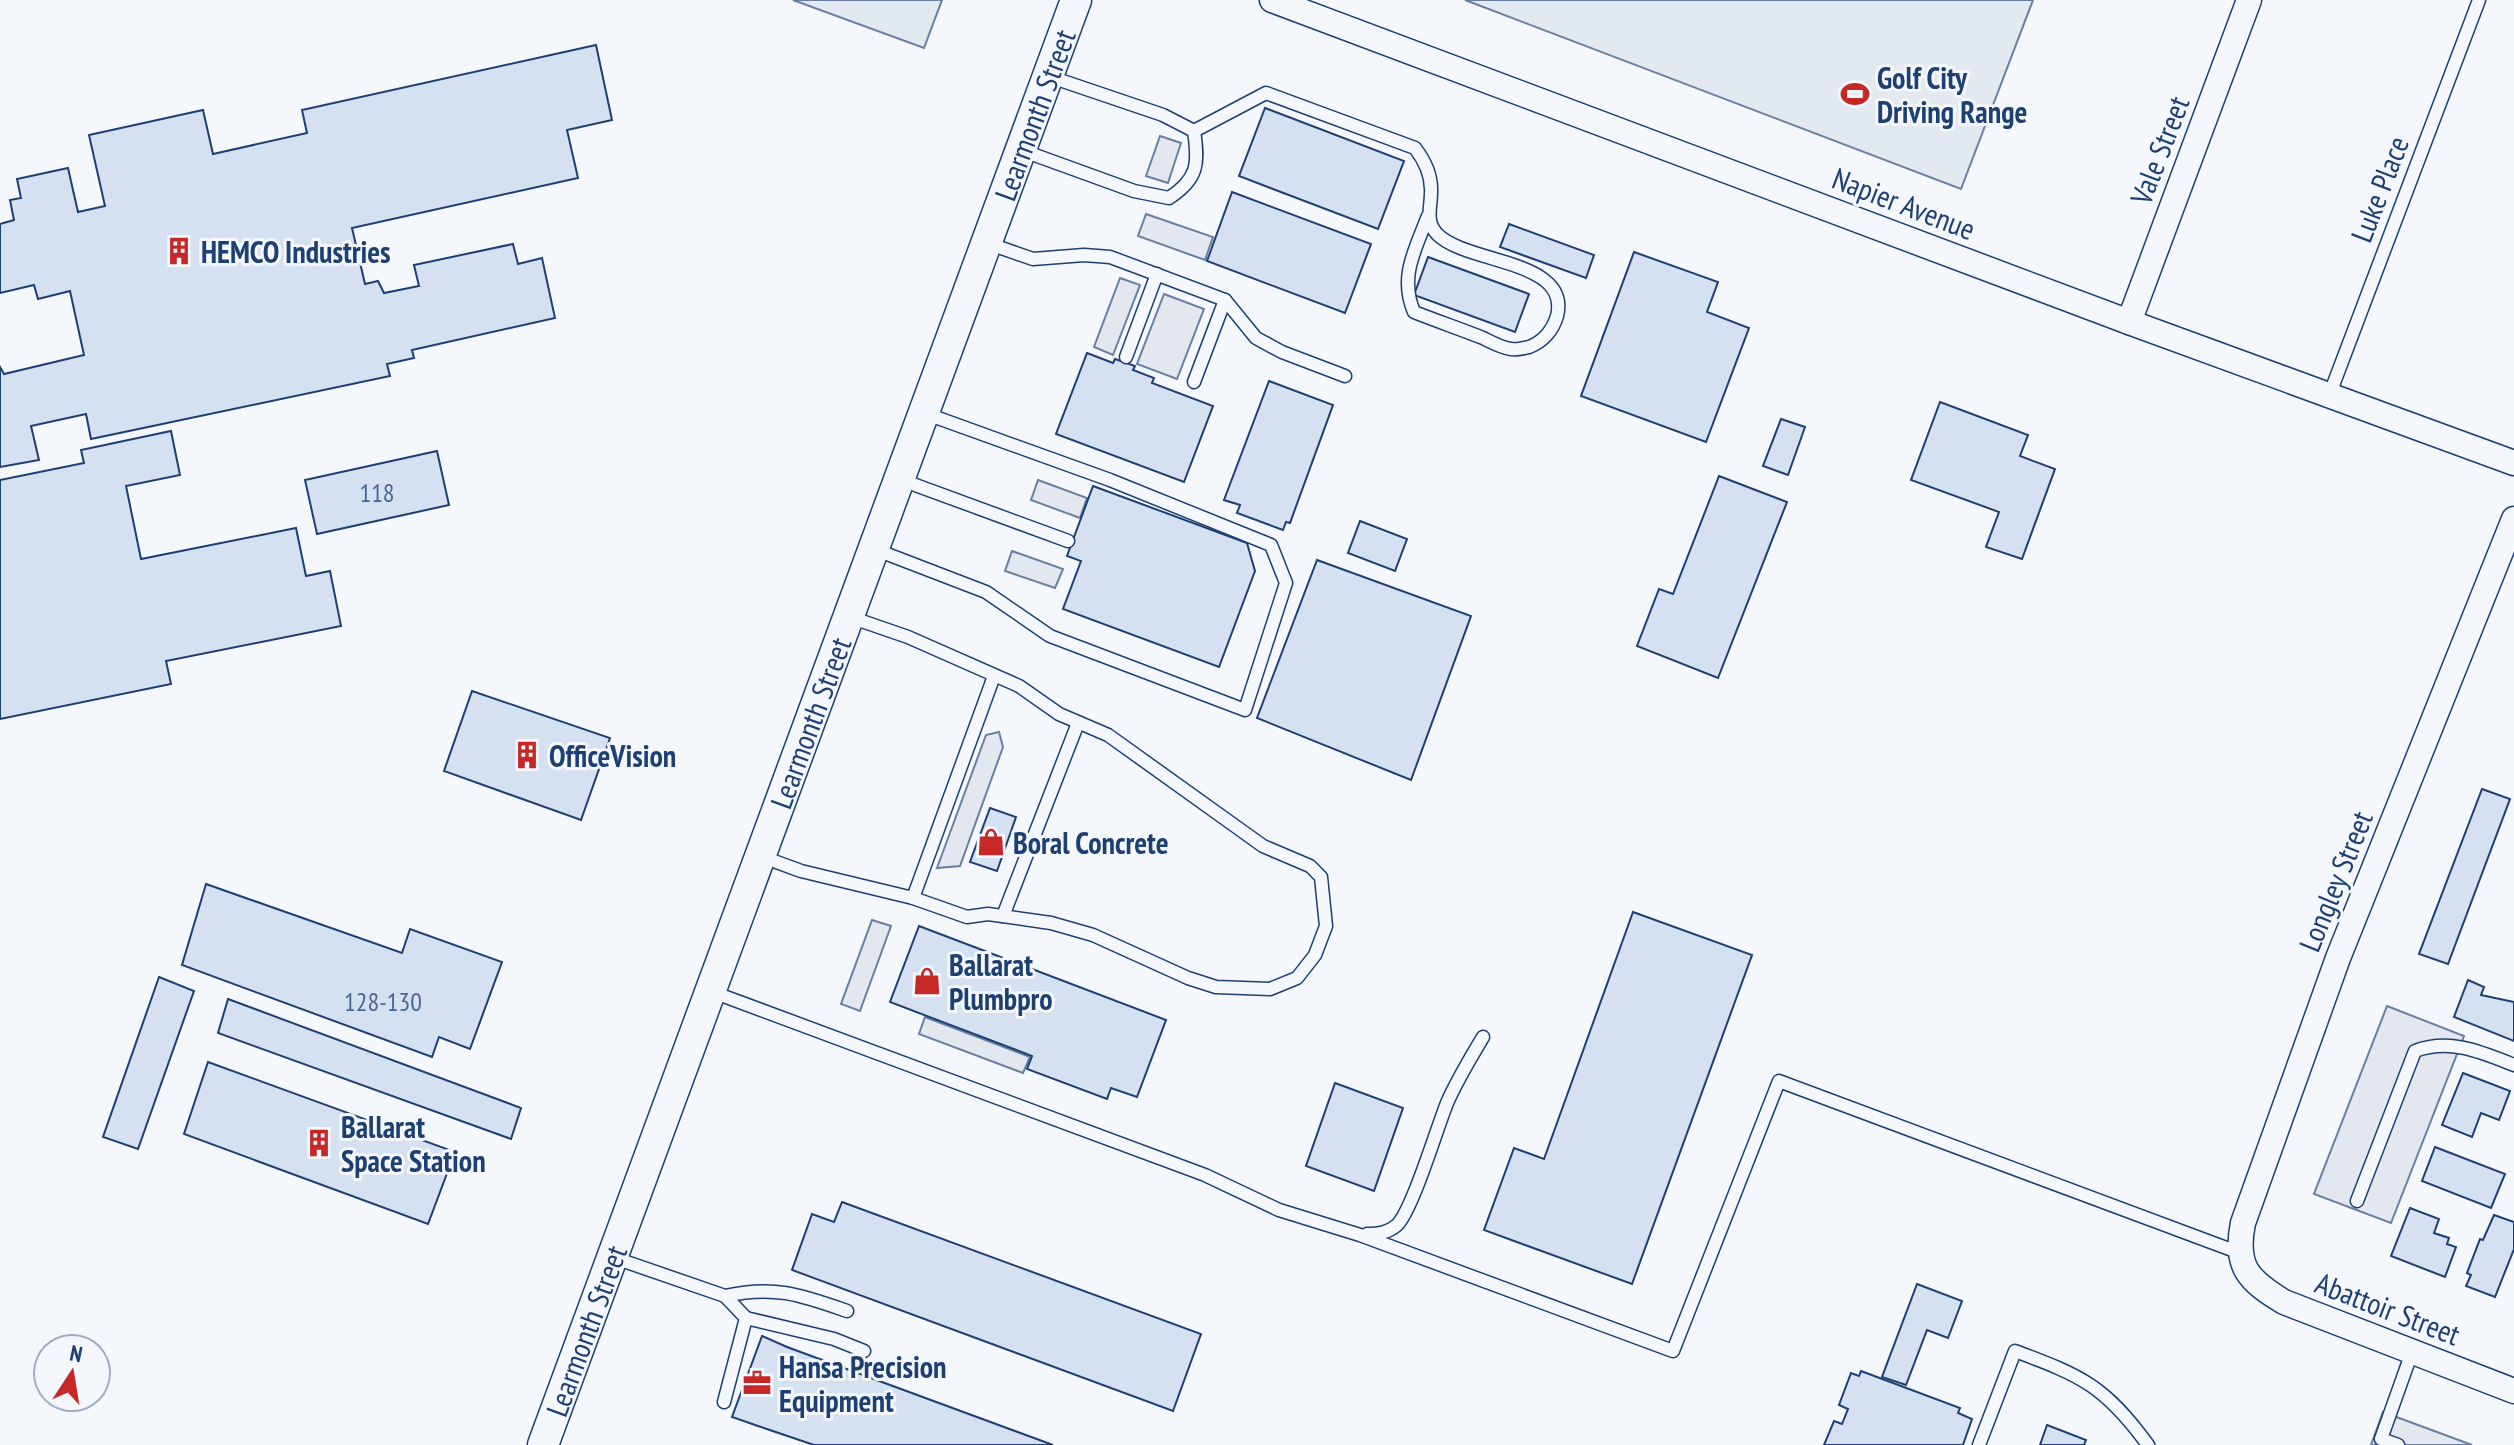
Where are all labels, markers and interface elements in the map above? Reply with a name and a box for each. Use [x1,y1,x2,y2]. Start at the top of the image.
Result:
street label: Learmonth Street [984,23,1083,206]
place label: Golf City Driving Range [1877,58,2027,131]
sports icon: Golf City Driving Range [1840,79,1870,109]
street label: Vale Street [2120,90,2198,210]
street label: Luke Place [2341,131,2417,247]
street label: Napier Avenue [1827,158,1981,248]
place label: HEMCO Industries [201,232,391,271]
building icon: HEMCO Industries [164,236,194,266]
house number: 118 [359,476,395,509]
street label: Learmonth Street [760,631,859,813]
place label: OfficeVision [549,736,676,775]
building icon: OfficeVision [512,740,542,770]
street label: Longley Street [2289,804,2381,957]
place label: Boral Concrete [1013,823,1169,862]
shop icon: Boral Concrete [976,827,1006,857]
place label: Ballarat Plumbpro [949,945,1053,1018]
shop icon: Ballarat Plumbpro [912,966,942,996]
house number: 128-130 [344,985,422,1018]
place label: Ballarat Space Station [341,1107,486,1180]
building icon: Ballarat Space Station [304,1128,334,1158]
street label: Learmonth Street [536,1239,635,1421]
street label: Abattoir Street [2310,1263,2466,1354]
north arrow [32,1333,112,1413]
text: N [67,1339,85,1368]
place label: Hansa Precision Equipment [779,1347,946,1420]
office icon: Hansa Precision Equipment [742,1368,772,1398]

